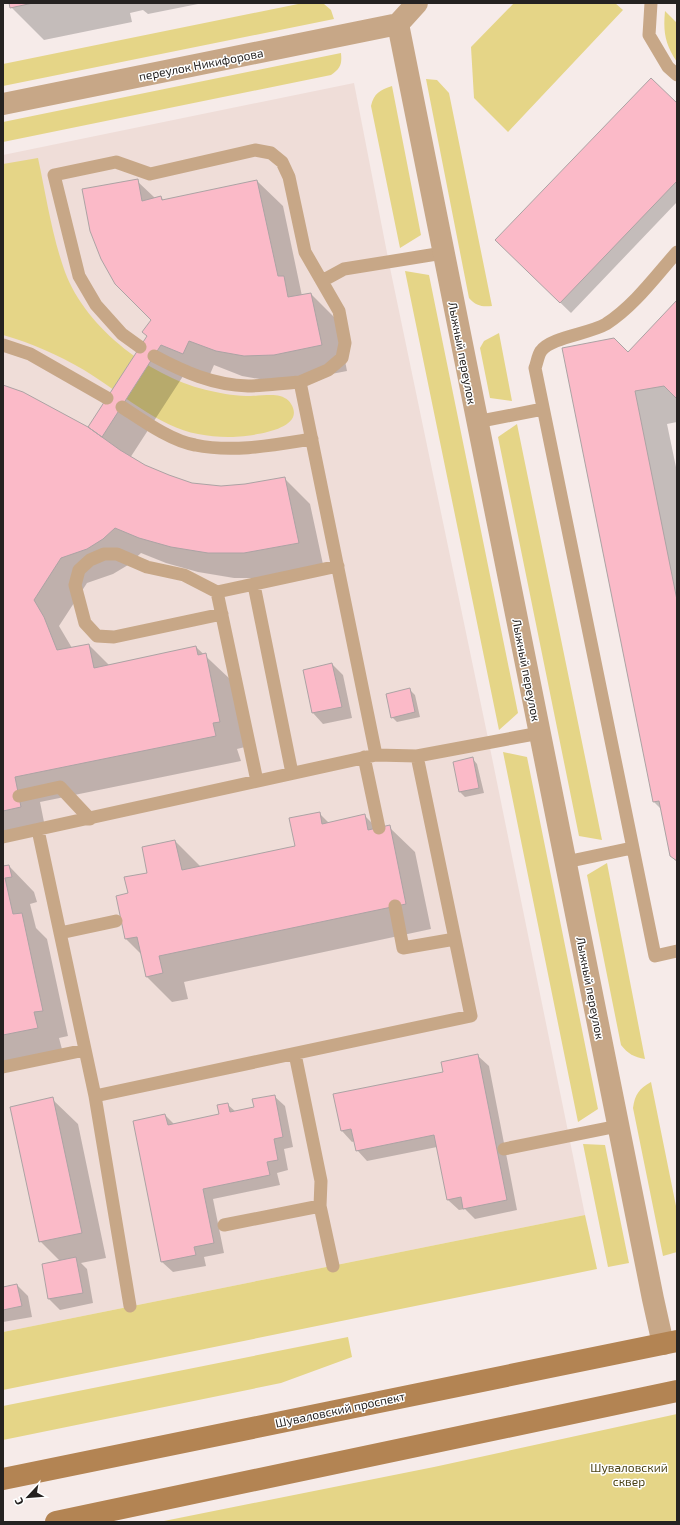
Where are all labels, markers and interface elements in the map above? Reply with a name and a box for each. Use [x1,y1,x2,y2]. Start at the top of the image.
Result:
street label: переулок Никифорова [138,45,265,84]
street label: Лыжный переулок [445,301,480,406]
street label: Лыжный переулок [509,618,544,723]
street label: Лыжный переулок [573,936,608,1041]
street label: Шуваловский проспект [274,1388,407,1431]
park label: Шуваловский сквер [590,1460,668,1488]
north arrow [8,1477,48,1517]
text: С [11,1495,26,1507]

